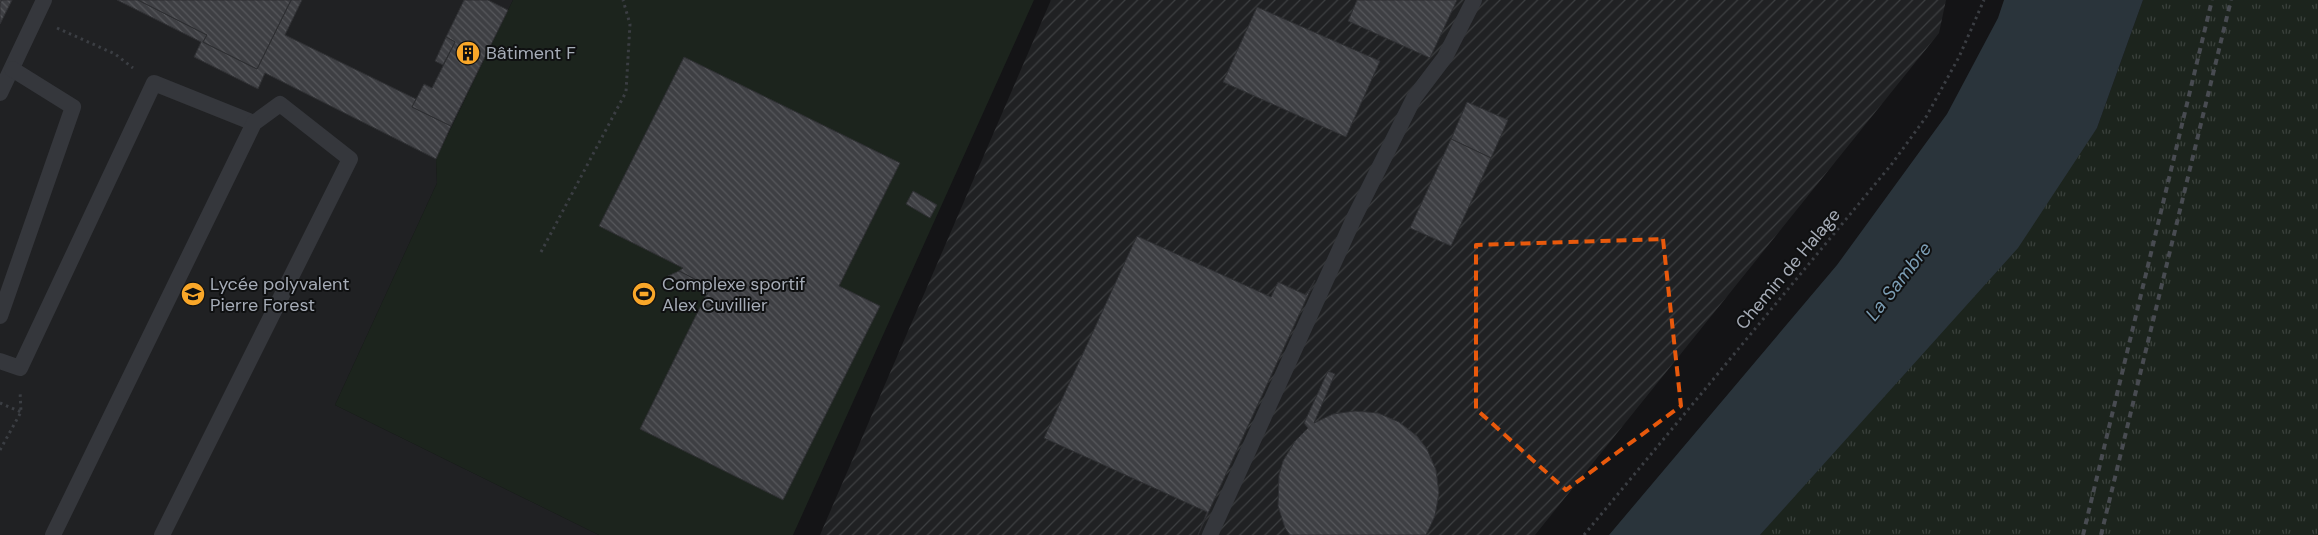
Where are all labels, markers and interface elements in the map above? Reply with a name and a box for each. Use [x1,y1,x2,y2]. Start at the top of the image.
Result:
building icon: Bâtiment F [455,40,481,66]
place label: Bâtiment F [486,41,576,65]
street label: Chemin de Halage [1730,203,1846,335]
water label: La Sambre [1860,237,1937,326]
place label: Lycée polyvalent Pierre Forest [210,272,350,317]
place label: Complexe sportif Alex Cuvillier [662,272,805,317]
school or university icon: Lycée polyvalent Pierre Forest [180,281,206,307]
sports icon: Complexe sportif Alex Cuvillier [631,281,657,307]

